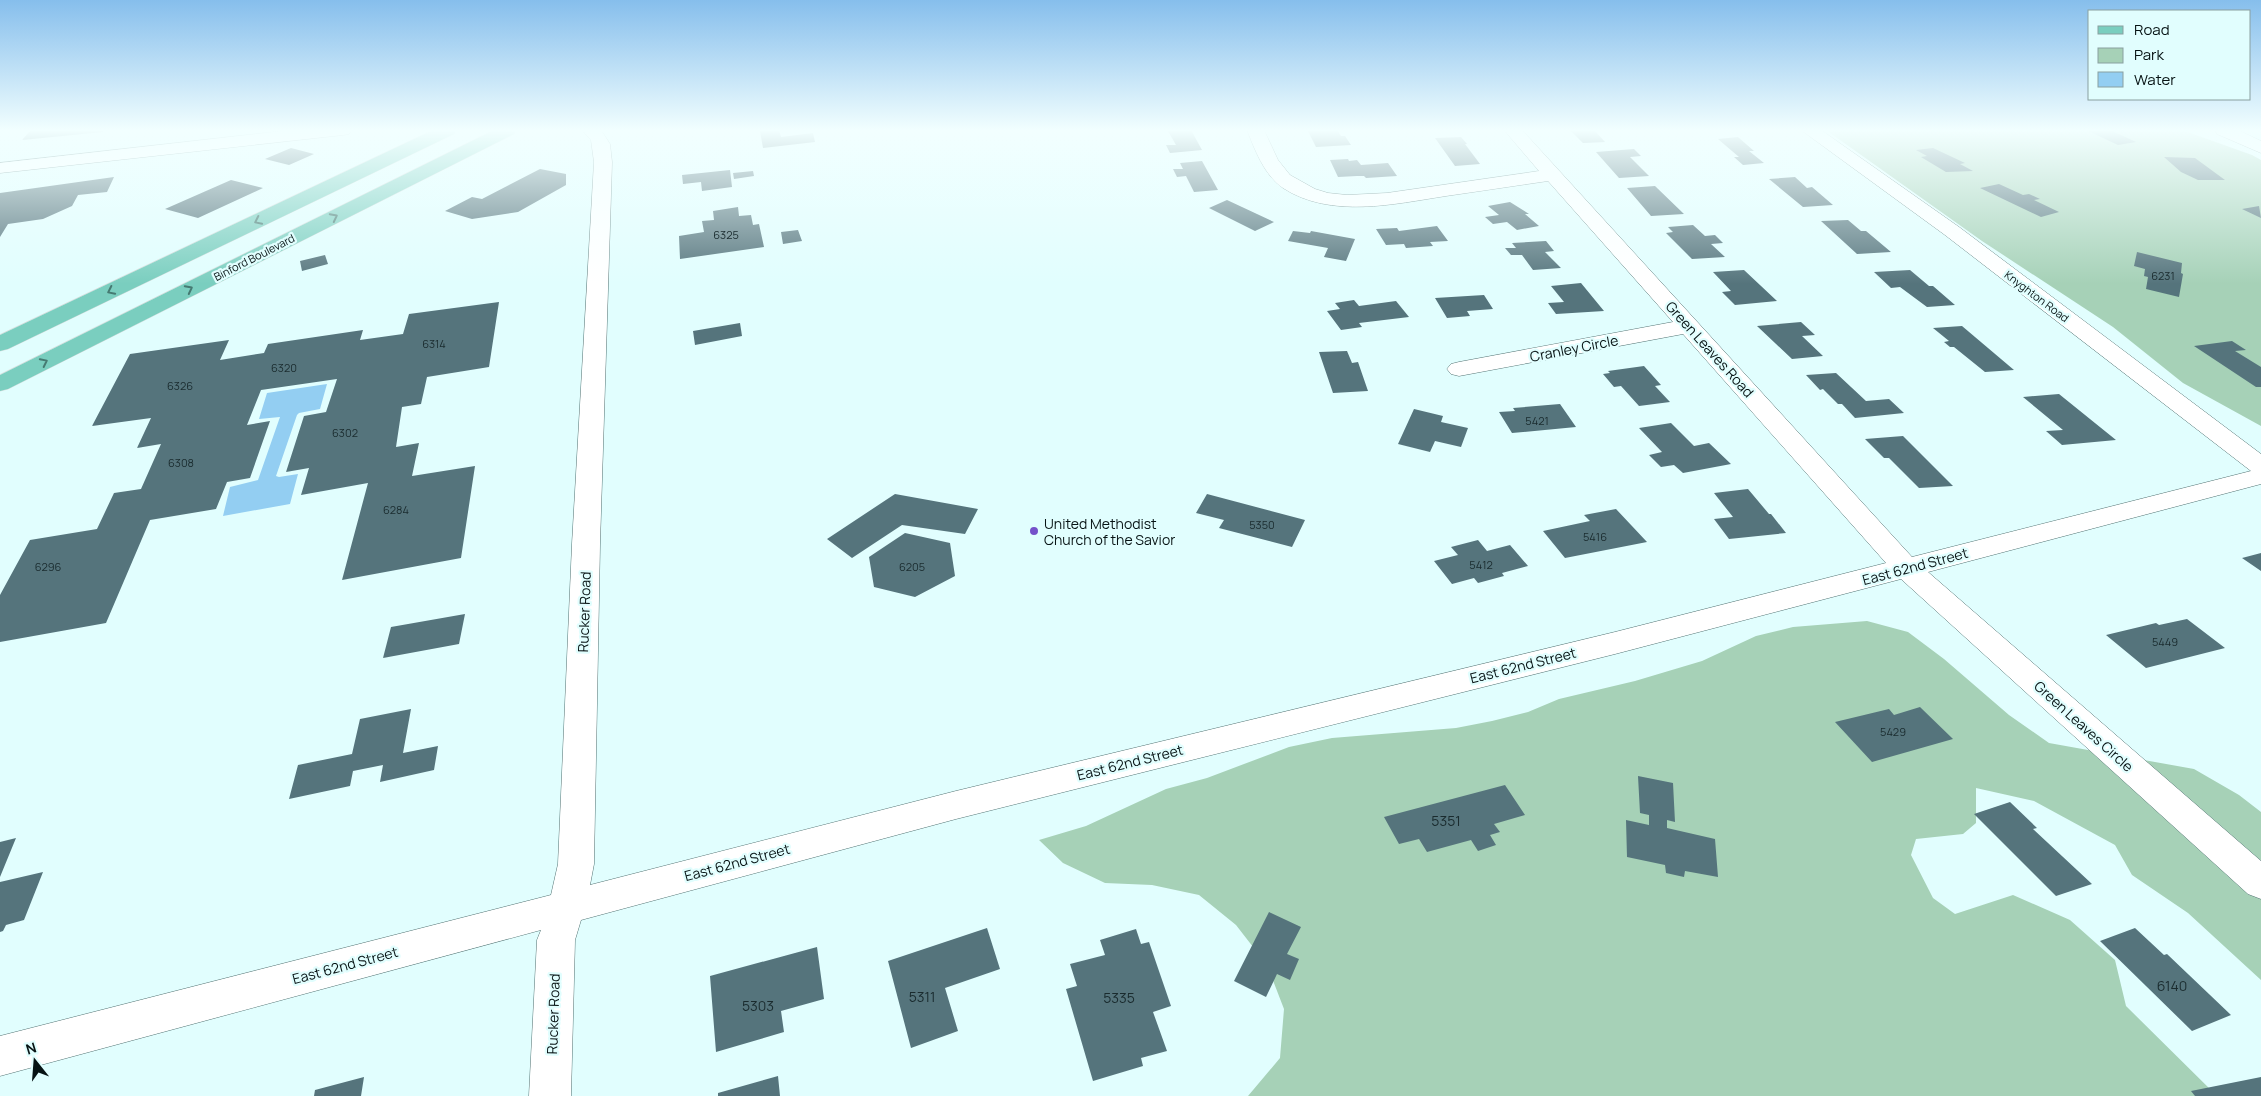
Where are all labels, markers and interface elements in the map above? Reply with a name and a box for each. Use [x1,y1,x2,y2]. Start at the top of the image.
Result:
legend [2088,10,2251,100]
text: Road [2134,19,2170,40]
text: Park [2134,44,2164,65]
text: Water [2134,69,2176,90]
one-way arrow [329,213,338,223]
one-way arrow [254,215,263,225]
house number: 6325 [713,227,739,242]
street label: Binford Boulevard [211,230,297,284]
street label: Knyghton Road [2002,267,2072,325]
house number: 6231 [2151,268,2175,283]
one-way arrow [107,285,116,295]
one-way arrow [184,285,193,295]
street label: Green Leaves Road [1662,297,1758,401]
street label: Cranley Circle [1528,330,1620,366]
house number: 6314 [422,336,446,351]
one-way arrow [38,358,47,368]
house number: 6320 [271,360,297,375]
house number: 6326 [167,378,193,393]
house number: 5421 [1525,413,1549,428]
house number: 6302 [332,425,358,440]
house number: 6308 [168,455,194,470]
house number: 6284 [383,502,409,517]
place label: United Methodist Church of the Savior [1044,514,1175,549]
house number: 5350 [1249,517,1275,532]
marker: United Methodist Church of the Savior [1028,525,1040,537]
house number: 5416 [1583,529,1607,544]
street label: East 62nd Street [1860,543,1970,589]
house number: 5412 [1469,557,1493,572]
house number: 6296 [35,559,62,574]
house number: 6205 [899,559,925,574]
street label: Rucker Road [573,571,595,653]
house number: 5449 [2152,634,2178,649]
street label: East 62nd Street [1468,643,1578,687]
street label: Green Leaves Circle [2030,676,2138,776]
house number: 5429 [1880,724,1906,739]
street label: East 62nd Street [1075,740,1185,784]
house number: 5351 [1431,811,1461,830]
street label: East 62nd Street [682,839,792,885]
street label: East 62nd Street [290,942,400,988]
street label: Rucker Road [542,973,564,1055]
house number: 6140 [2157,976,2187,995]
house number: 5311 [909,987,935,1006]
house number: 5335 [1103,988,1135,1007]
house number: 5303 [742,996,774,1015]
north arrow [10,1036,60,1086]
text: N [23,1038,39,1059]

